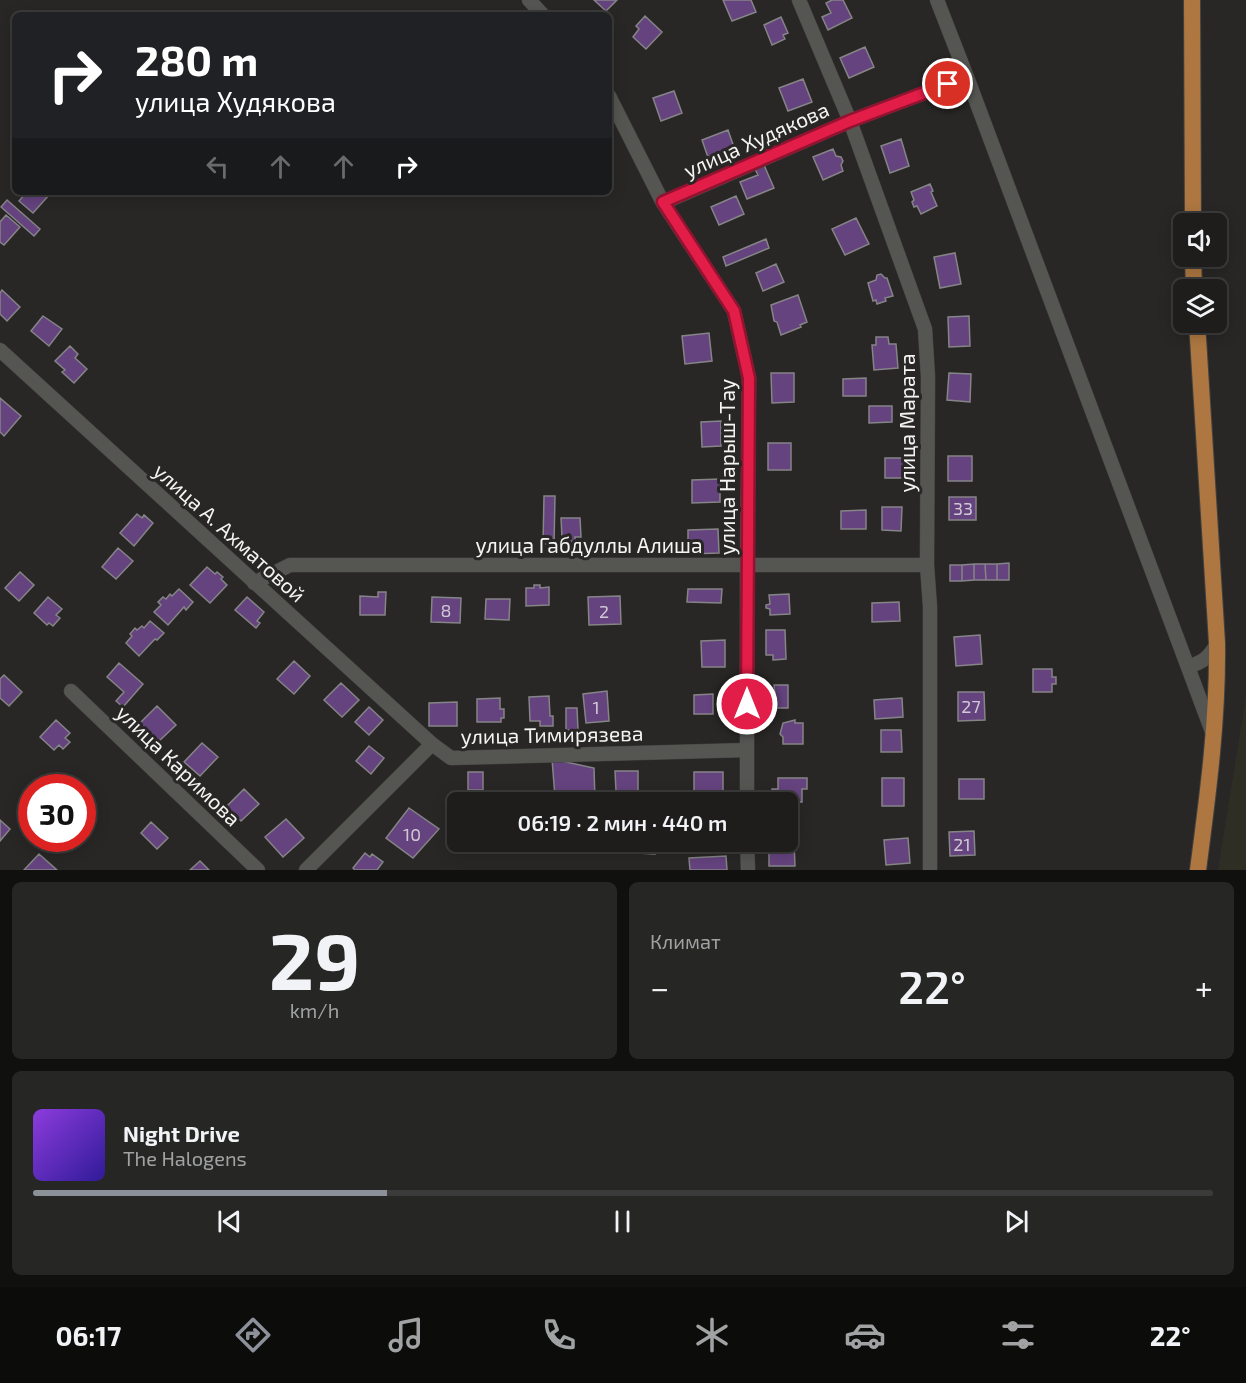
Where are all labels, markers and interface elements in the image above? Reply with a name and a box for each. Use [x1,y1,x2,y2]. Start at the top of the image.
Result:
text: 280 m [135,34,258,84]
icon: right [36,36,114,114]
pin [922,58,973,109]
icon: arrive [931,67,964,100]
text: улица Худякова [135,85,336,117]
street label: улица Худякова [680,96,833,183]
icon: left [201,150,234,183]
icon: ahead [264,150,297,183]
icon: ahead [327,150,360,183]
icon: right [390,150,423,183]
map controls [1173,213,1227,333]
button: sound [1173,213,1227,267]
button: layers [1173,279,1227,333]
street label: улица Марата [894,353,920,493]
street label: улица Нарыш-Тау [714,379,740,555]
street label: улица А. Ахматовой [148,457,311,607]
house number: 33 [953,497,973,519]
street label: улица Габдуллы Алиша [475,532,703,558]
house number: 8 [441,599,451,621]
house number: 2 [599,600,609,622]
position arrow [715,672,779,736]
house number: 27 [961,695,981,717]
house number: 1 [592,696,600,718]
street label: улица Каримова [111,699,246,831]
street label: улица Тимирязева [460,720,644,749]
speed limit sign: 30 [18,774,96,852]
text: 06:19 · 2 мин · 440 m [518,809,727,835]
house number: 10 [403,823,421,845]
house number: 21 [953,833,971,855]
text: 29 [269,912,360,1006]
text: Климат [650,929,721,953]
text: 22° [898,959,966,1013]
text: − [650,967,669,1007]
text: + [1195,967,1213,1007]
text: km/h [290,998,339,1022]
text: Night Drive [123,1120,240,1146]
text: The Halogens [123,1146,247,1170]
icon: previous [213,1205,246,1238]
icon: pause [606,1205,639,1238]
icon: next [1000,1205,1033,1238]
icon: directions [232,1314,274,1356]
icon: music [385,1314,427,1356]
icon: phone [538,1314,580,1356]
icon: climate [691,1314,733,1356]
icon: car [844,1314,886,1356]
icon: filters [997,1314,1039,1356]
text: 06:17 [55,1319,121,1351]
text: 22° [1150,1319,1191,1351]

